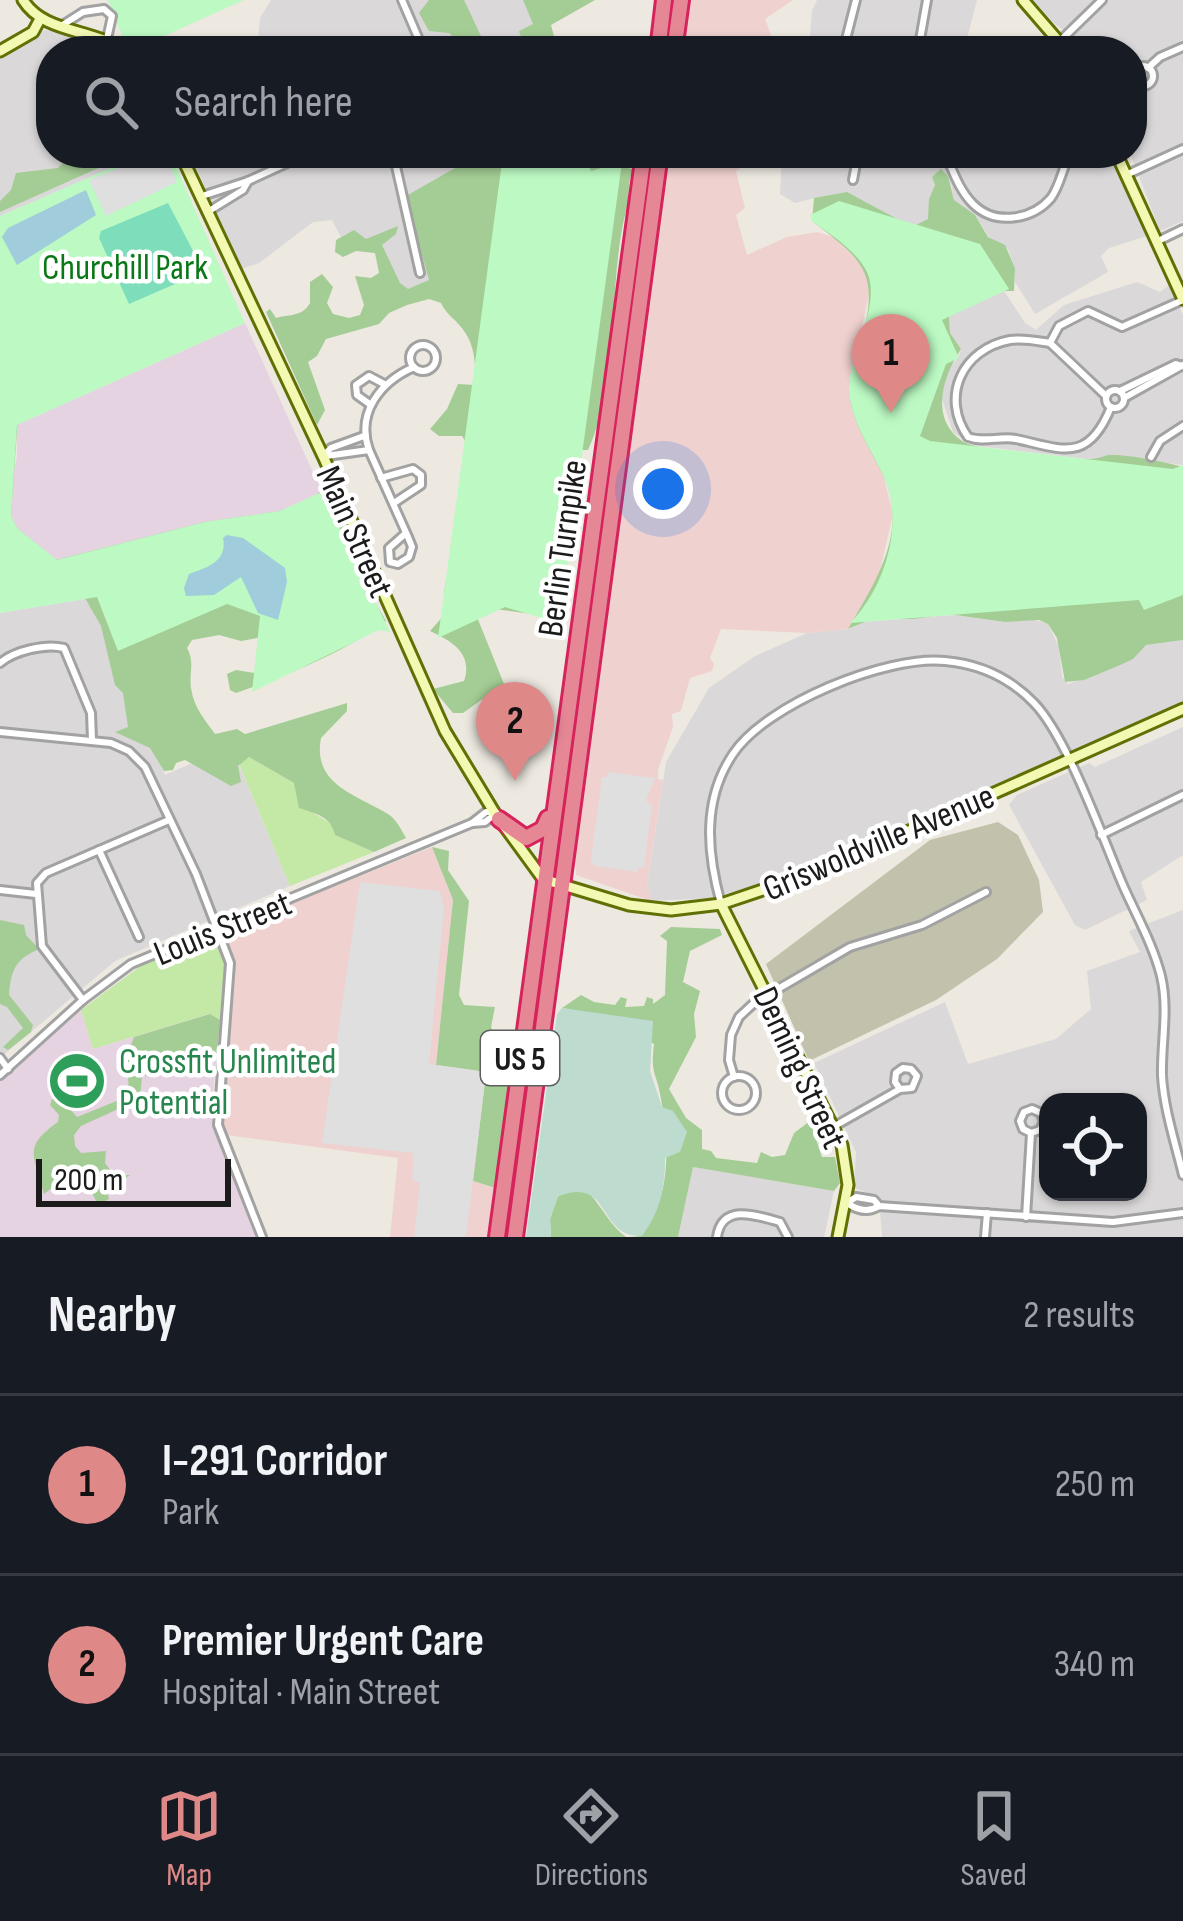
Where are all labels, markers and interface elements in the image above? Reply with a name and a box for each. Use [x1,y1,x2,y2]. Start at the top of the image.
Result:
search box [36,36,1147,168]
icon: search [78,69,144,135]
text: Search here [174,75,353,130]
park label: Churchill Park [42,247,208,290]
pin: 1 [852,314,930,413]
street label: Berlin Turnpike [530,457,597,640]
your location [633,459,693,519]
street label: Main Street [306,460,402,604]
pin: 2 [476,682,554,781]
street label: Griswoldville Avenue [757,775,1001,911]
street label: Louis Street [148,882,298,976]
street label: Deming Street [743,980,855,1156]
road number: US 5 [481,1031,559,1085]
place label: Crossfit Unlimited Potential [119,1041,336,1125]
sports icon: Crossfit Unlimited Potential [46,1050,108,1112]
map controls [1039,1093,1147,1201]
button: locate [1039,1093,1147,1201]
scale bar [36,1153,231,1206]
text: 200 m [54,1160,123,1200]
text: Nearby [48,1285,177,1346]
text: 2 results [1023,1292,1135,1339]
text: I-291 Corridor [162,1434,387,1489]
text: 1 [79,1461,95,1508]
text: 250 m [1055,1461,1135,1508]
text: Park [162,1489,219,1536]
text: Premier Urgent Care [162,1614,484,1669]
text: 2 [78,1641,96,1688]
text: 340 m [1054,1641,1135,1688]
text: Hospital · Main Street [162,1669,440,1716]
tab: Map [156,1783,222,1895]
tab: Directions [535,1783,648,1895]
tab: Saved [961,1783,1027,1895]

